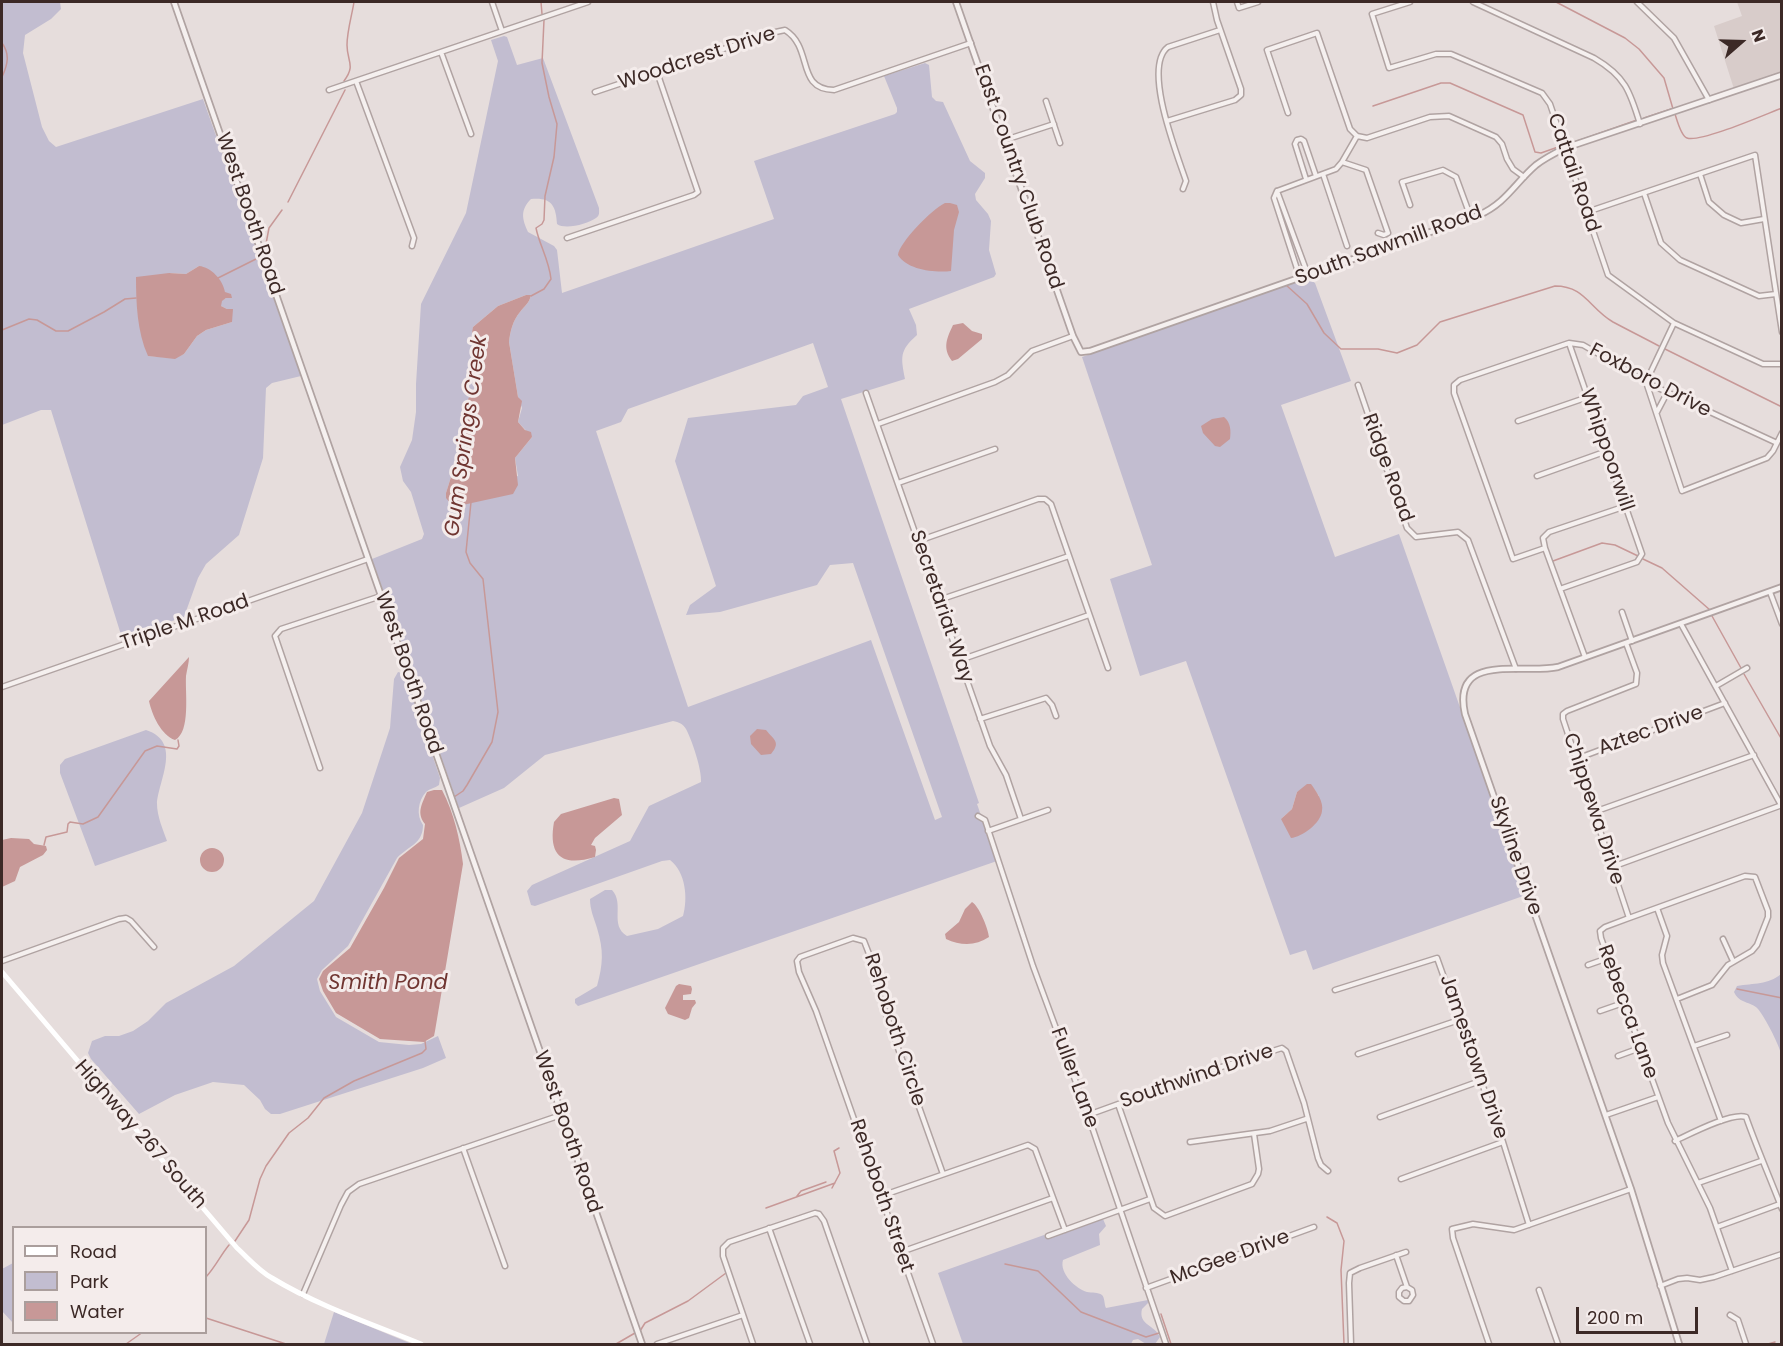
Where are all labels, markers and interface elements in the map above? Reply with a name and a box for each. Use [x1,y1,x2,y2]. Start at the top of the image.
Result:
north arrow [1711,12,1771,72]
street label: Woodcrest Drive [615,22,779,96]
text: N [1746,26,1771,45]
street label: East Country Club Road [968,62,1068,292]
street label: Cattail Road [1541,110,1605,236]
street label: West Booth Road [210,130,288,298]
street label: South Sawmill Road [1292,201,1486,291]
water label: Gum Springs Creek [440,334,494,538]
street label: Foxboro Drive [1585,339,1715,423]
street label: Whippoorwill [1574,385,1638,515]
street label: Ridge Road [1356,410,1418,526]
street label: Secretariat Way [904,528,978,686]
street label: West Booth Road [369,589,447,757]
street label: Triple M Road [118,590,252,656]
street label: Aztec Drive [1595,701,1707,761]
street label: Chippewa Drive [1557,730,1629,888]
street label: Skyline Drive [1483,794,1547,918]
street label: Rebecca Lane [1592,942,1662,1082]
street label: Rehoboth Circle [858,951,930,1109]
water label: Smith Pond [328,971,448,997]
street label: Jamestown Drive [1434,972,1512,1142]
street label: Fuller Lane [1045,1024,1103,1132]
street label: Southwind Drive [1117,1040,1277,1114]
street label: West Booth Road [528,1048,606,1216]
street label: Highway 267 South [69,1056,211,1214]
street label: Rehoboth Street [844,1116,918,1276]
street label: McGee Drive [1167,1225,1293,1291]
legend [12,1226,207,1334]
text: Road [70,1239,117,1264]
text: Park [70,1269,109,1294]
scale bar [1579,1295,1700,1333]
text: Water [70,1299,124,1324]
text: 200 m [1587,1305,1643,1330]

